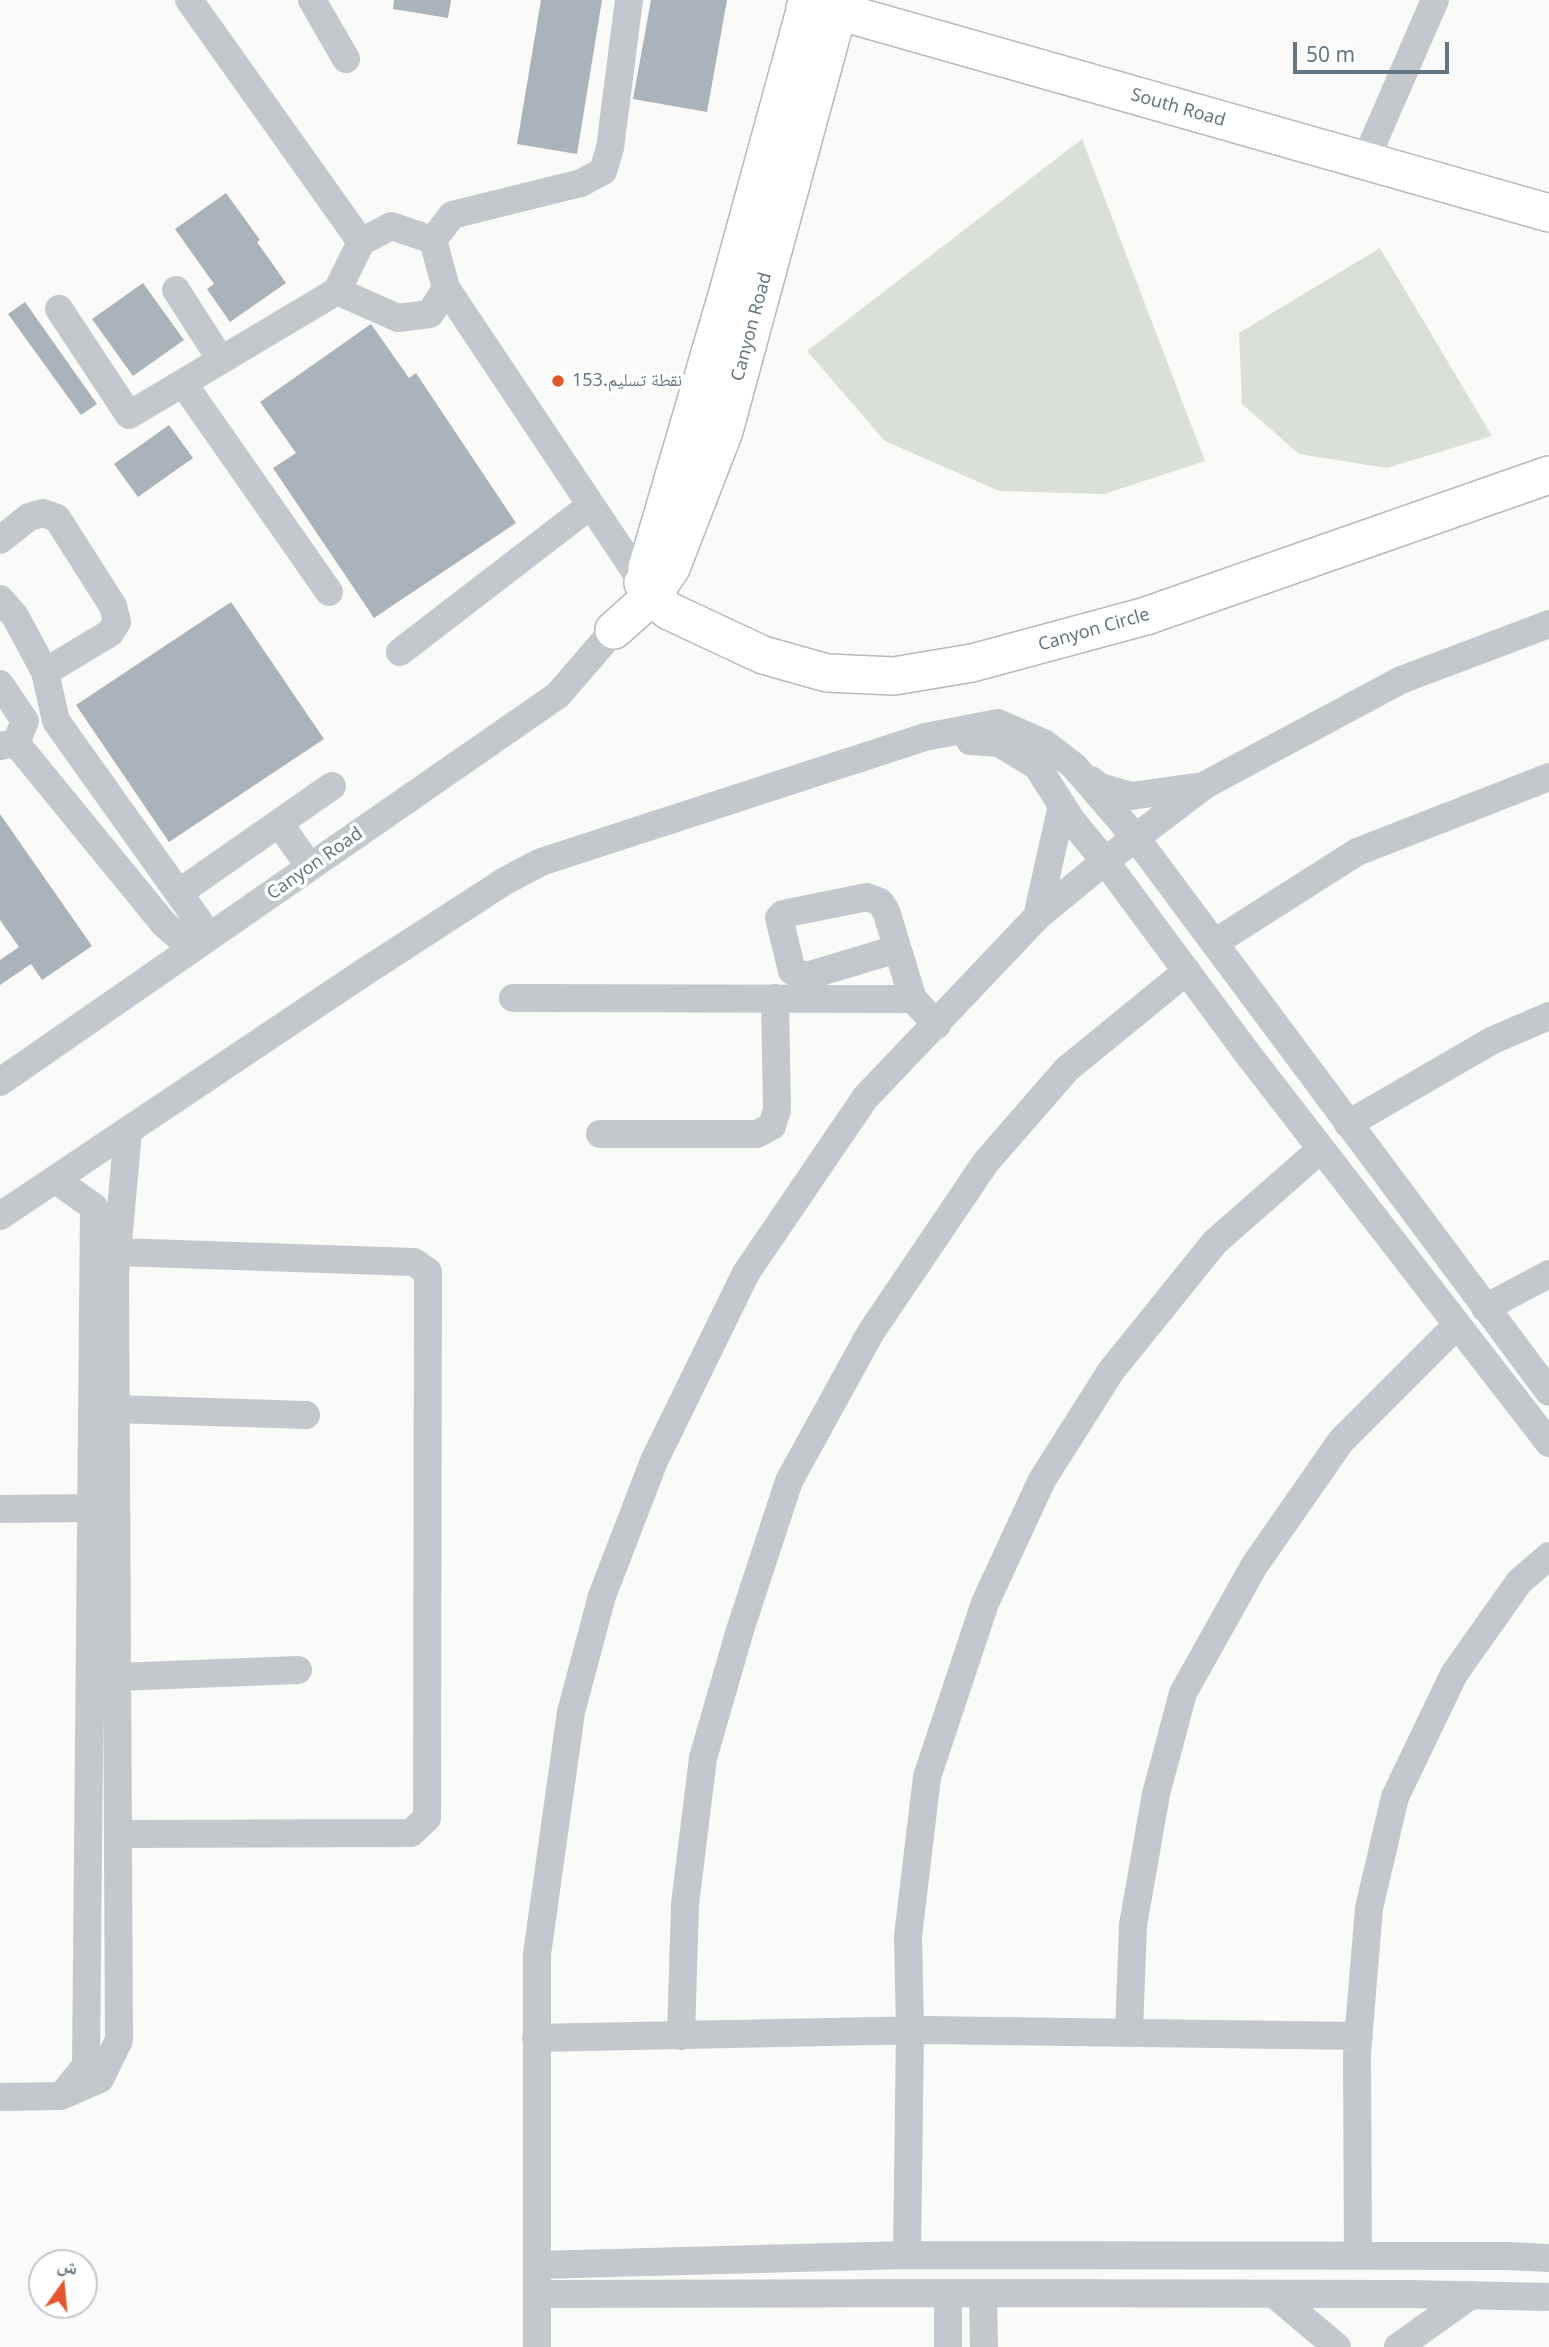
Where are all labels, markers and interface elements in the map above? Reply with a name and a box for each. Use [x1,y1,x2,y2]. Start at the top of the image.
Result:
scale bar [1297,28,1453,72]
text: 50 m [1306,40,1355,68]
street label: South Road [1128,84,1228,132]
street label: Canyon Road [727,270,777,384]
place label: نقطة تسليم.153 [572,370,682,392]
marker: نقطة تسليم.153 [550,373,566,389]
street label: Canyon Circle [1036,604,1152,656]
street label: Canyon Road [263,823,367,905]
north arrow [28,2249,98,2319]
text: ش [55,2250,81,2281]

